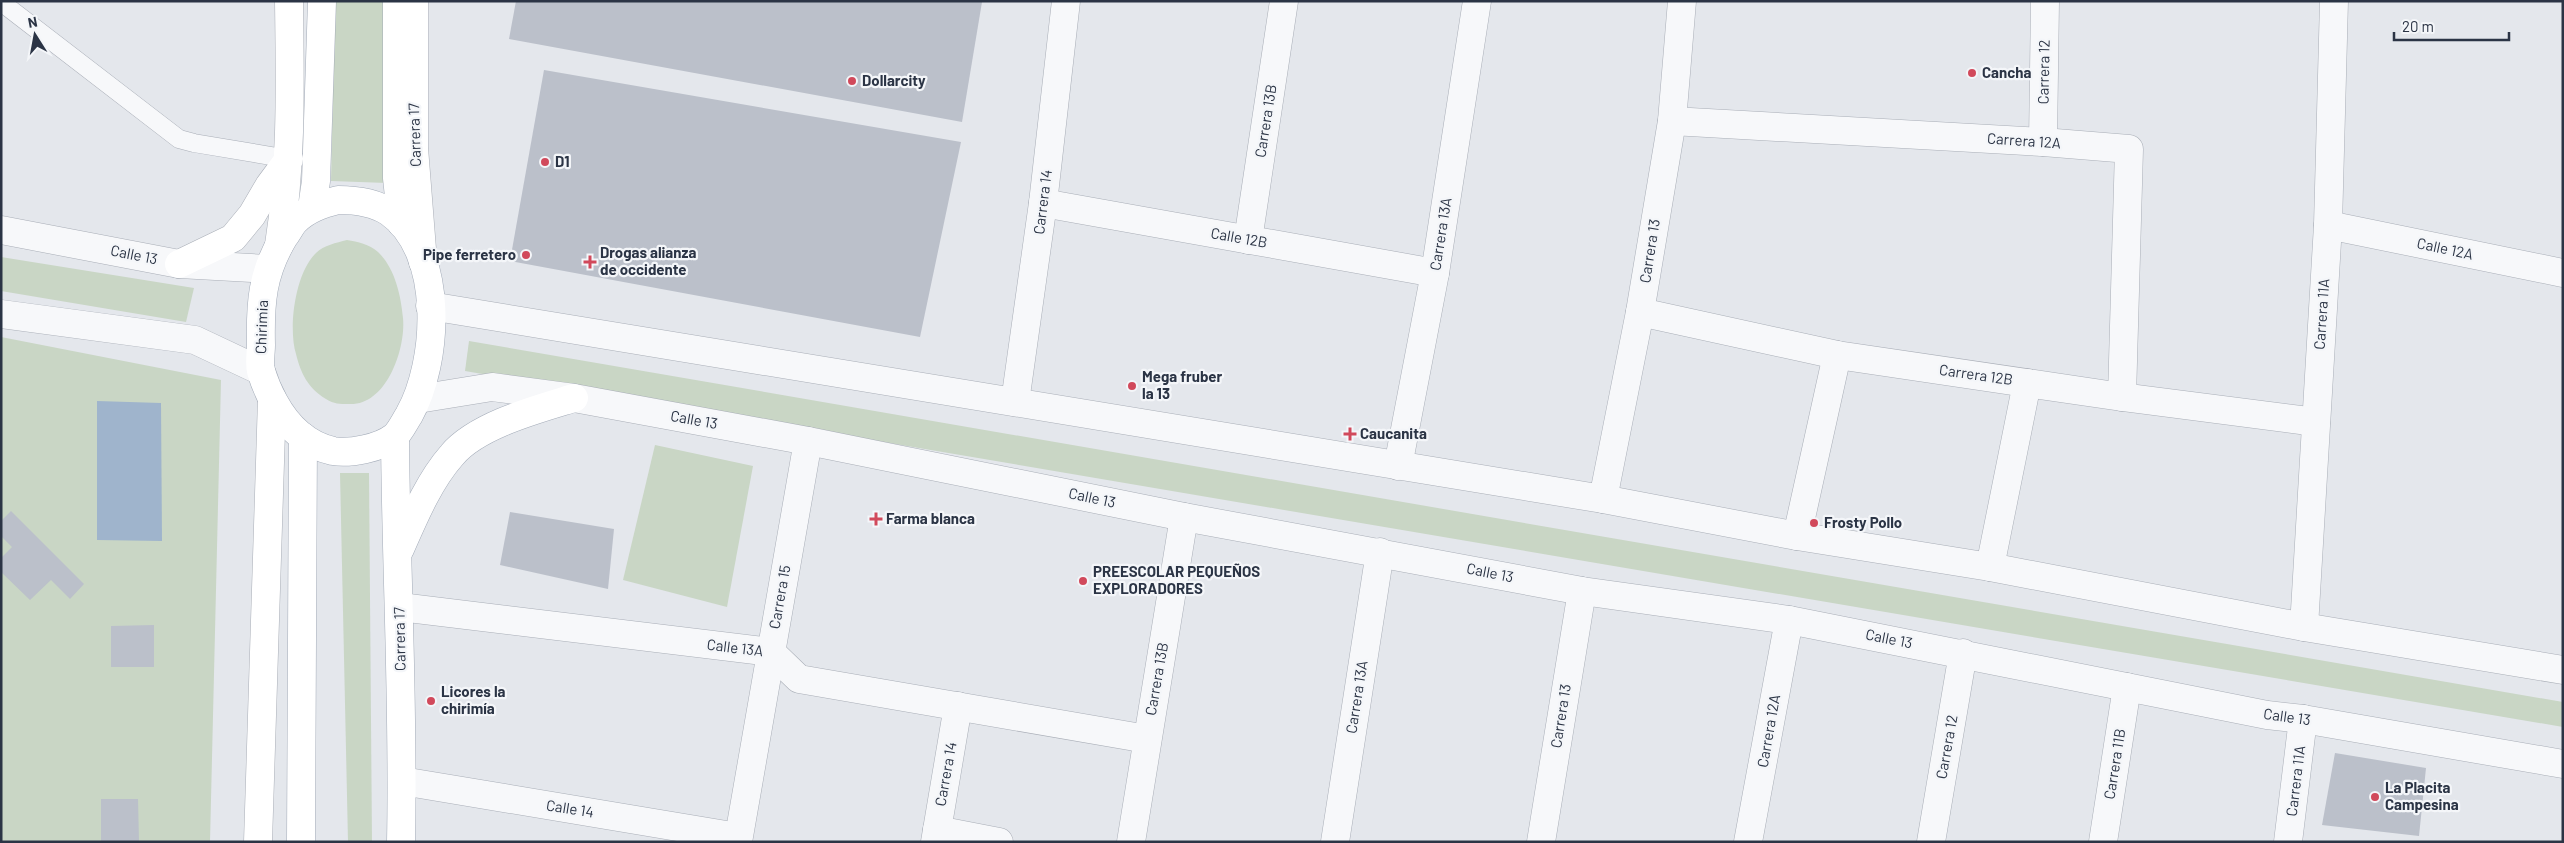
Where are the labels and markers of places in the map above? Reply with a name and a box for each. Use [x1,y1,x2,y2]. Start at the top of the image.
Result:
place label: Cancha [1982,63,2031,81]
marker: Cancha [1966,67,1978,79]
place label: Dollarcity [862,71,926,89]
marker: Dollarcity [846,75,858,87]
place label: D1 [555,152,570,170]
marker: D1 [539,156,551,168]
place label: Drogas alianza de occidente [600,243,696,278]
place label: Pipe ferretero [423,245,516,263]
marker: Pipe ferretero [520,249,532,261]
marker: Drogas alianza de occidente [584,256,596,268]
place label: Mega fruber la 13 [1142,367,1223,402]
marker: Mega fruber la 13 [1126,380,1138,392]
place label: Caucanita [1360,424,1427,442]
marker: Caucanita [1344,428,1356,440]
place label: Farma blanca [886,509,975,527]
marker: Farma blanca [870,513,882,525]
place label: Frosty Pollo [1824,513,1902,531]
marker: Frosty Pollo [1808,517,1820,529]
place label: PREESCOLAR PEQUEÑOS EXPLORADORES [1093,562,1260,597]
marker: PREESCOLAR PEQUEÑOS EXPLORADORES [1077,575,1089,587]
place label: Licores la chirimía [441,682,506,717]
marker: Licores la chirimía [425,695,437,707]
place label: La Placita Campesina [2385,778,2459,813]
marker: La Placita Campesina [2369,791,2381,803]

